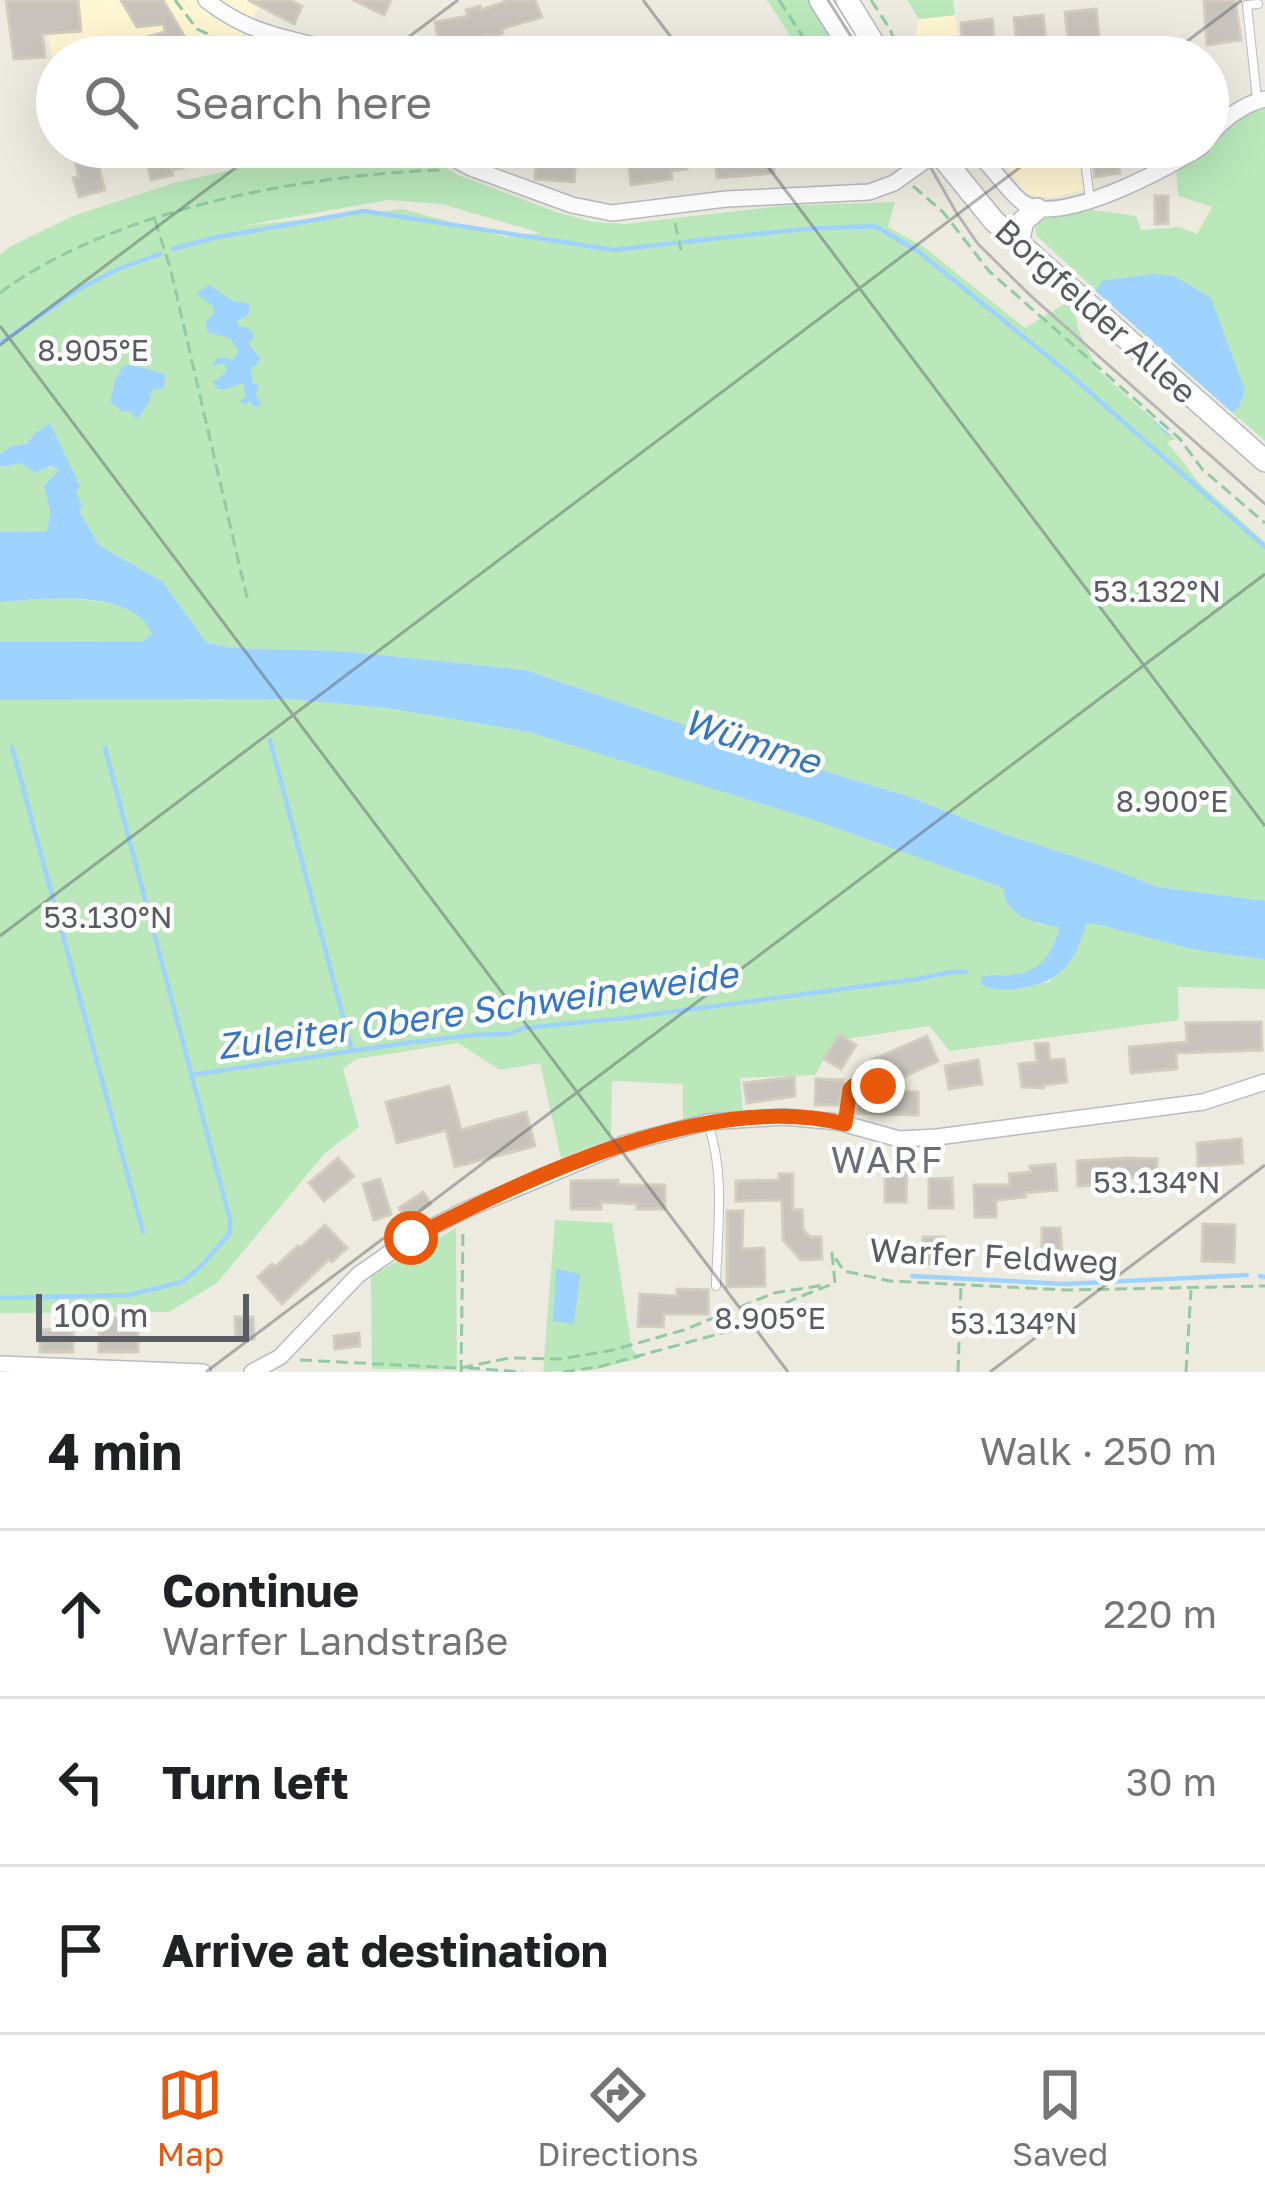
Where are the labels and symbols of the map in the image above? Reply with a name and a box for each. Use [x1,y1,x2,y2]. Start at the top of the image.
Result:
street label: Borgfelder Allee [988,210,1205,411]
text: 8.905°E [37,332,149,368]
text: 53.132°N [1093,573,1221,609]
water label: Wümme [679,698,827,783]
text: 8.900°E [1116,783,1228,819]
text: 53.130°N [43,899,173,935]
water label: Zuleiter Obere Schweineweide [214,951,742,1067]
route end [851,1059,905,1113]
district label: WARF [831,1138,945,1181]
text: 53.134°N [1093,1164,1221,1200]
route start [384,1211,438,1265]
street label: Warfer Feldweg [869,1230,1120,1281]
scale bar [36,1288,249,1341]
text: 8.905°E [714,1300,826,1336]
text: 53.134°N [950,1305,1078,1341]

